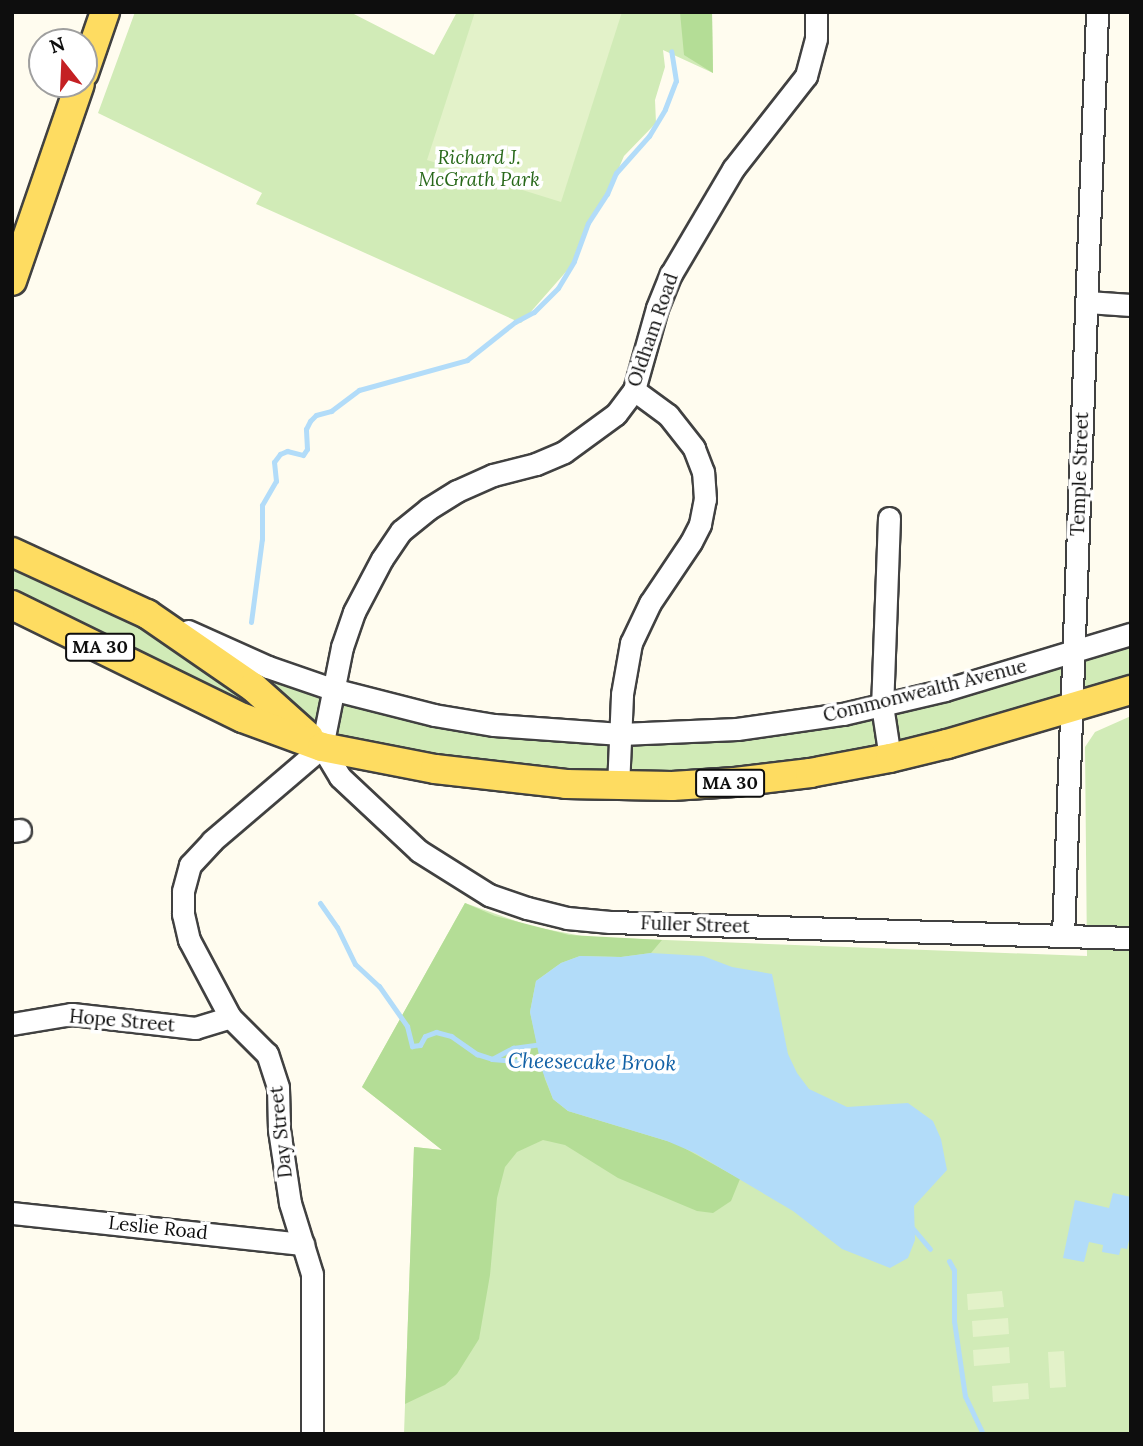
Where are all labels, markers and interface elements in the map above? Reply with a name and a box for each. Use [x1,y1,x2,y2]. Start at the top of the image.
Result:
north arrow [28,28,98,98]
text: N [46,31,68,59]
park label: Richard J. McGrath Park [418,147,540,191]
street label: Oldham Road [623,270,683,390]
street label: Temple Street [1066,412,1094,536]
road number: MA 30 [65,632,135,662]
street label: Commonwealth Avenue [821,655,1029,727]
road number: MA 30 [695,768,765,798]
street label: Fuller Street [640,912,750,938]
street label: Hope Street [68,1005,176,1037]
water label: Cheesecake Brook [508,1048,676,1076]
street label: Day Street [265,1085,297,1179]
street label: Leslie Road [107,1211,209,1245]

